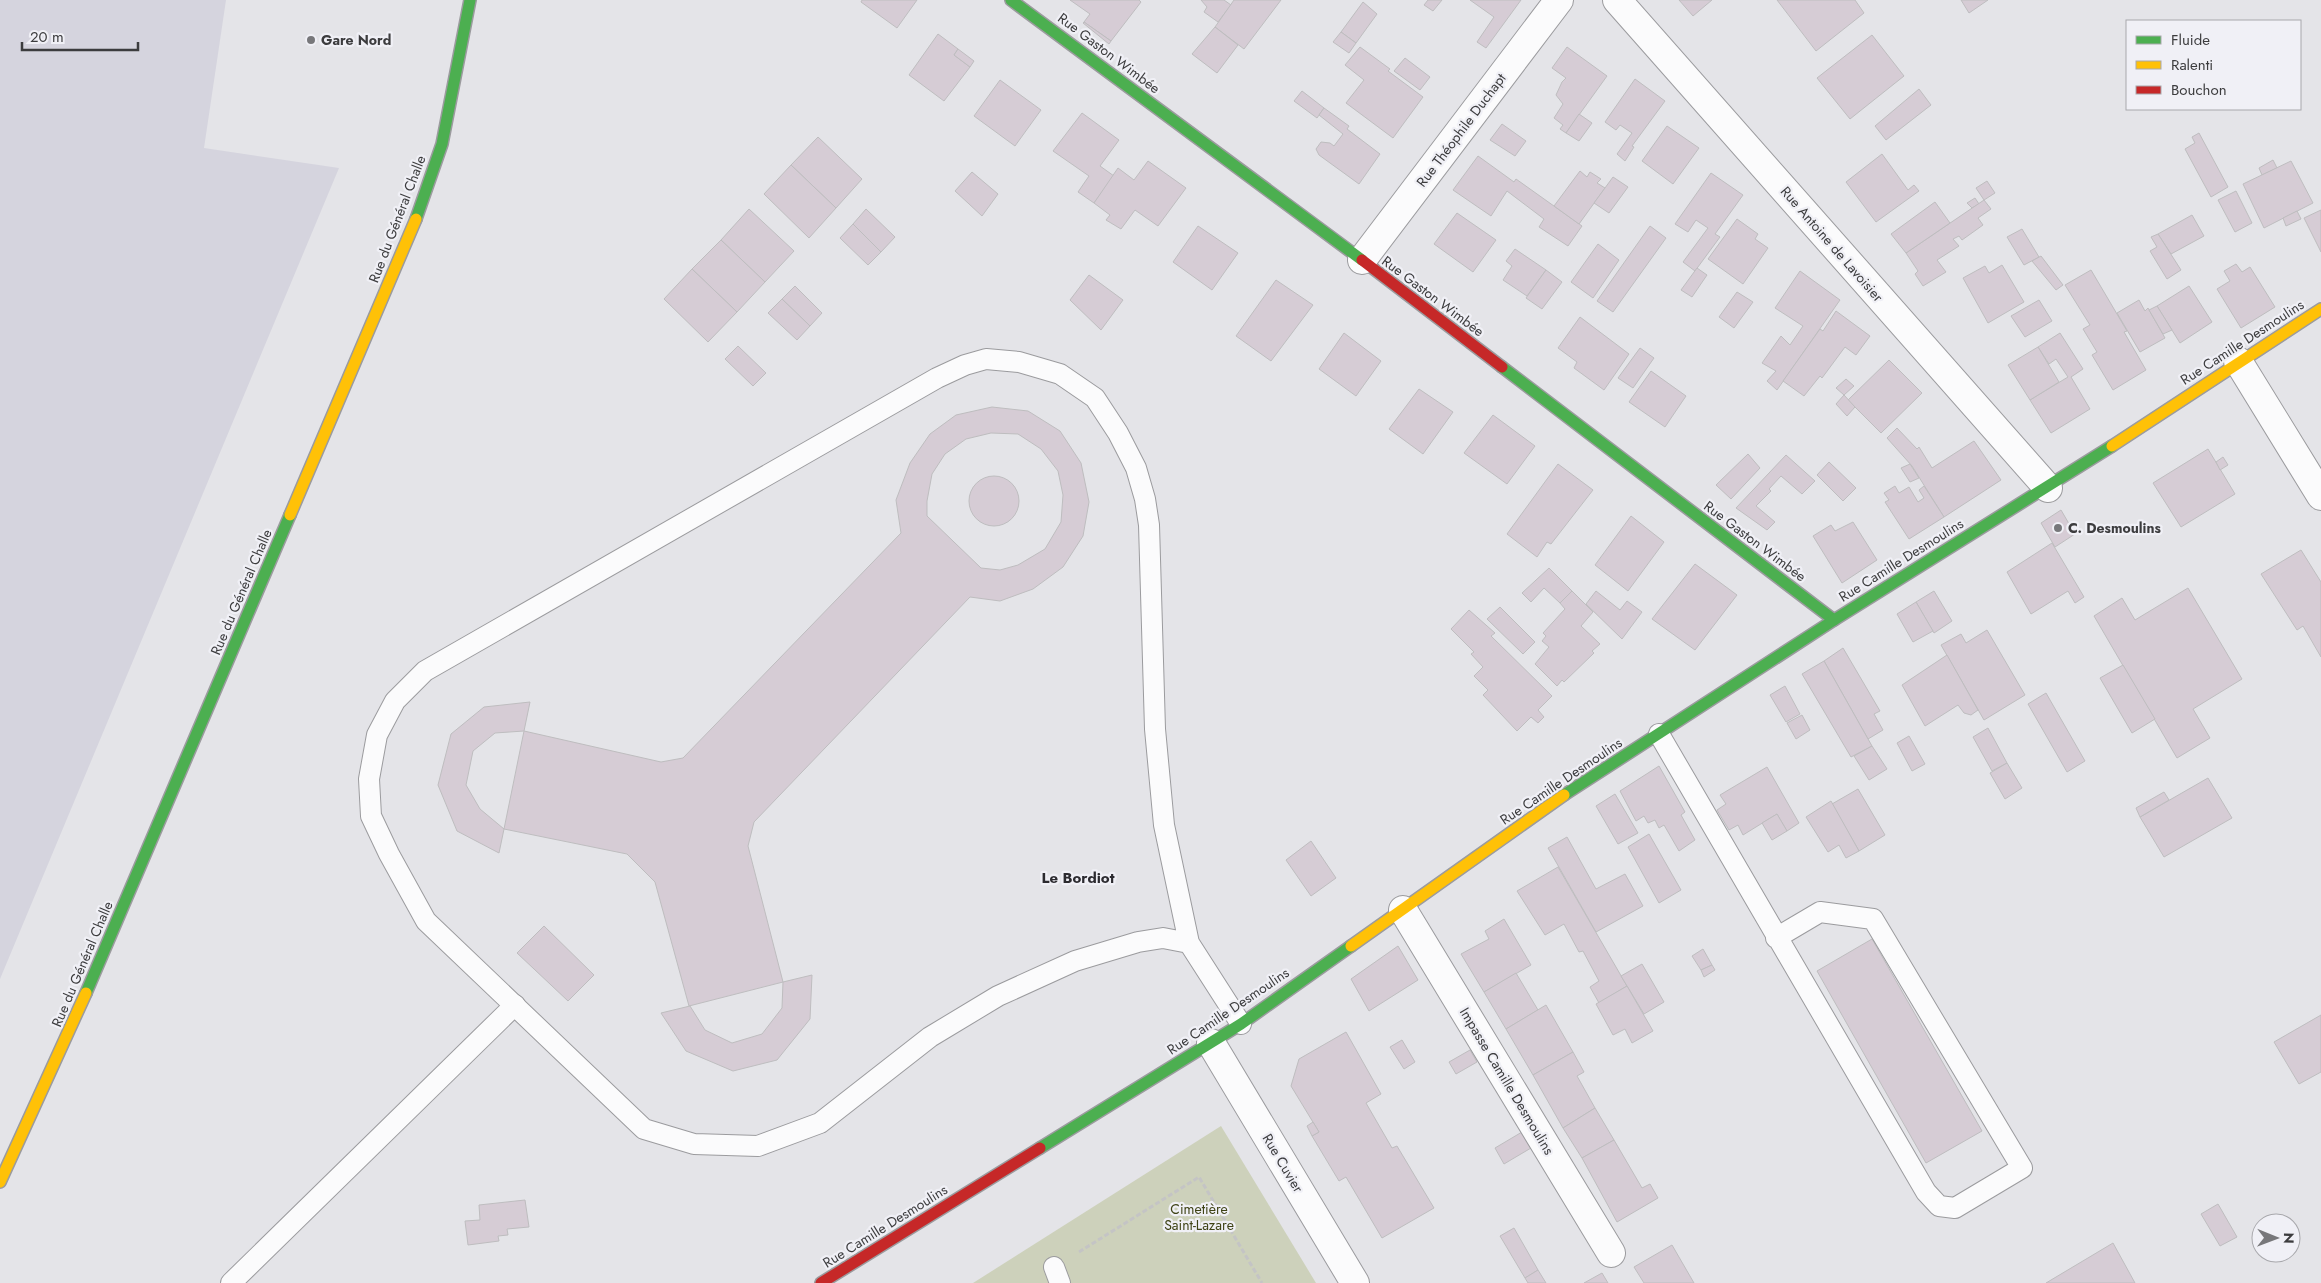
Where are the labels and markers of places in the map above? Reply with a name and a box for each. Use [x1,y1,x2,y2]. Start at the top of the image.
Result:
place label: Gare Nord [321,30,391,50]
marker: Gare Nord [305,34,317,46]
place label: C. Desmoulins [2068,518,2161,538]
marker: C. Desmoulins [2052,522,2064,534]

